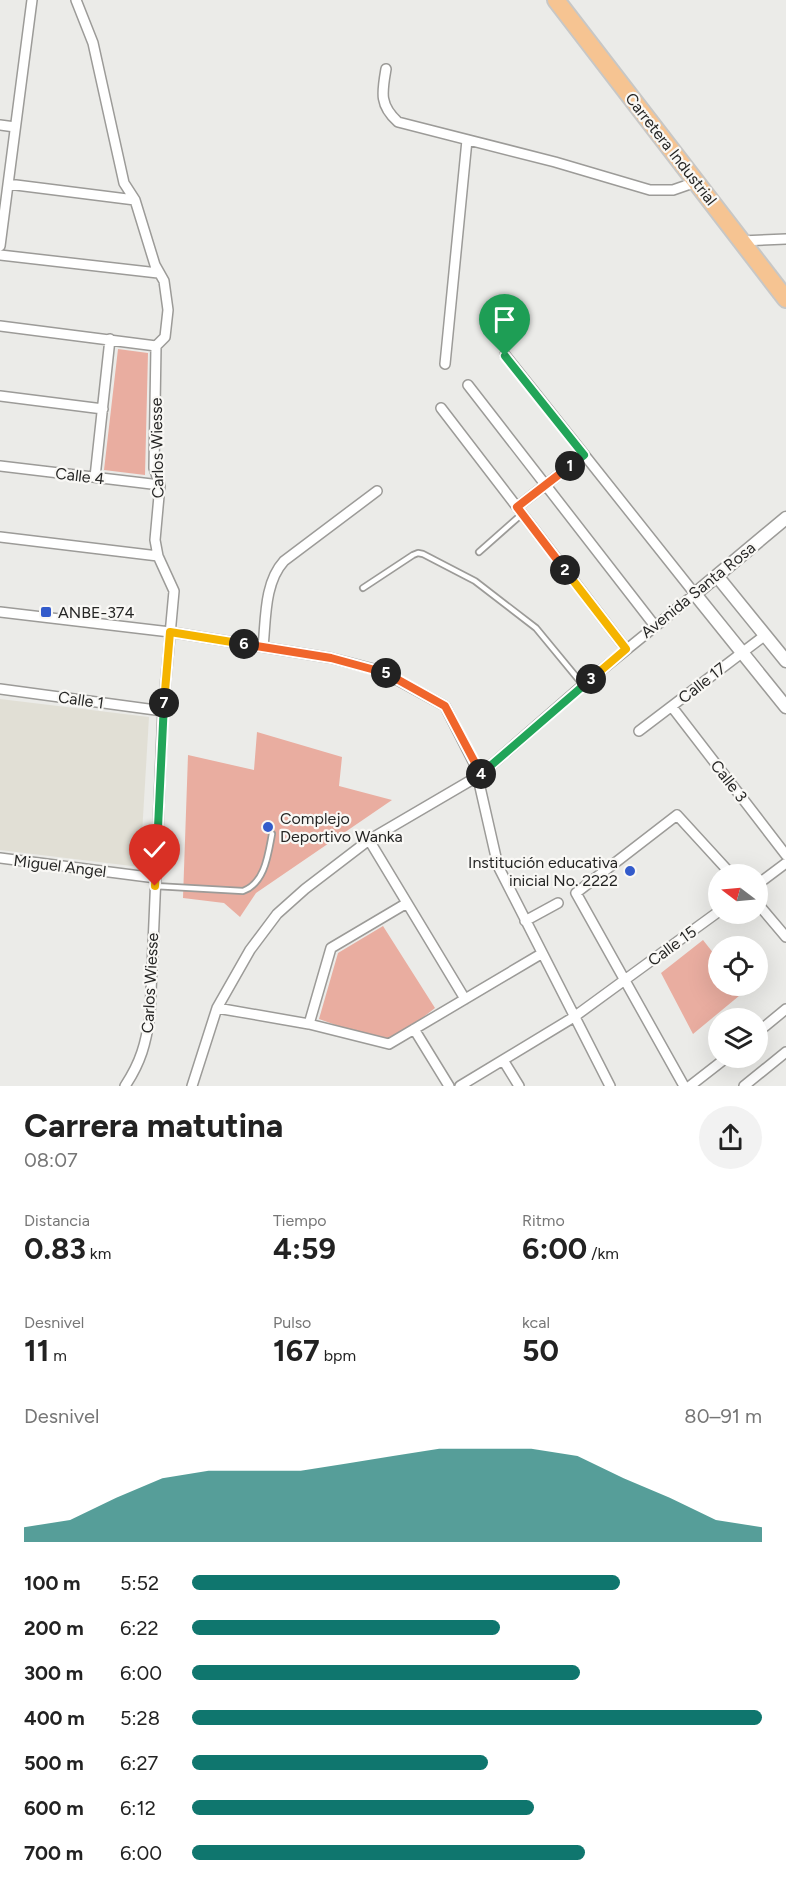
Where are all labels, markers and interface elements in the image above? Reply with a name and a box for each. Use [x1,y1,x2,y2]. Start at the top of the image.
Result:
street label: Carretera Industrial [621,89,721,209]
pin [479,294,530,356]
icon: arrive [488,303,521,336]
street label: Carlos Wiesse [147,397,167,499]
pin: 1 [555,451,585,481]
text: 1 [567,456,573,475]
street label: Calle 4 [54,464,106,488]
street label: Avenida Santa Rosa [637,538,759,642]
pin: 2 [550,555,580,585]
text: 2 [560,560,570,579]
place label: ANBE-374 [58,603,134,622]
marker: ANBE-374 [39,605,53,619]
pin: 6 [229,629,259,659]
text: 6 [239,634,249,653]
pin: 5 [371,658,401,688]
street label: Calle 17 [675,658,730,707]
text: 5 [381,663,391,682]
pin: 3 [576,664,606,694]
text: 3 [587,669,595,688]
street label: Calle 1 [57,687,105,713]
pin: 7 [149,688,179,718]
text: 7 [160,693,168,712]
street label: Calle 3 [707,756,751,806]
pin: 4 [466,759,496,789]
text: 4 [476,764,486,783]
place label: Complejo Deportivo Wanka [280,809,403,846]
marker: Complejo Deportivo Wanka [261,820,275,834]
pin [129,824,180,886]
icon: check [138,833,171,866]
street label: Miguel Angel [13,851,107,881]
place label: Institución educativa inicial No. 2222 [468,853,618,890]
marker: Institución educativa inicial No. 2222 [623,864,637,878]
north arrow [708,864,768,924]
map controls [708,864,768,1068]
street label: Calle 15 [644,922,700,970]
street label: Carlos Wiesse [138,932,162,1034]
button: locate [708,936,768,996]
button: layers [708,1008,768,1068]
text: Carrera matutina [24,1106,283,1145]
button: share [699,1106,762,1169]
text: 08:07 [24,1148,78,1172]
text: Distancia [24,1211,90,1230]
text: Tiempo [273,1211,327,1230]
text: Ritmo [522,1211,565,1230]
text: 0.83 [24,1230,86,1267]
text: 4:59 [273,1230,336,1267]
text: 6:00 [522,1230,587,1267]
text: km [86,1244,111,1263]
text: /km [587,1244,619,1263]
text: Desnivel [24,1313,84,1332]
text: Pulso [273,1313,311,1332]
text: kcal [522,1313,550,1332]
text: 11 [24,1332,49,1369]
text: 167 [273,1332,320,1369]
text: 50 [522,1332,559,1369]
text: m [49,1346,67,1365]
text: bpm [320,1346,356,1365]
text: Desnivel [24,1404,99,1428]
text: 80–91 m [684,1404,762,1428]
text: 100 m [24,1571,81,1595]
text: 5:52 [120,1571,159,1595]
text: 200 m [24,1616,84,1640]
text: 6:22 [120,1616,159,1640]
text: 300 m [24,1661,83,1685]
text: 6:00 [120,1661,162,1685]
text: 400 m [24,1706,85,1730]
text: 5:28 [120,1706,160,1730]
text: 500 m [24,1751,84,1775]
text: 6:27 [120,1751,158,1775]
text: 600 m [24,1796,84,1820]
text: 6:12 [120,1796,156,1820]
text: 700 m [24,1841,83,1865]
text: 6:00 [120,1841,162,1865]

